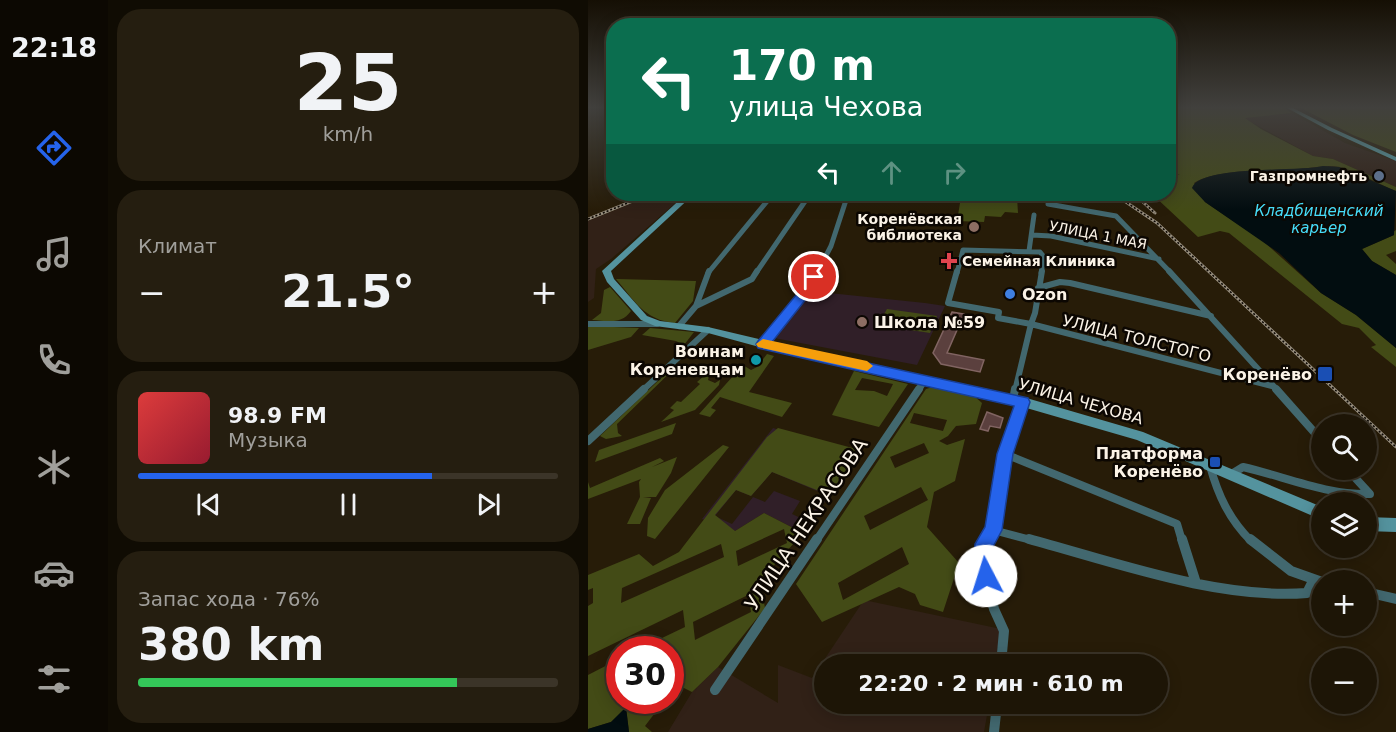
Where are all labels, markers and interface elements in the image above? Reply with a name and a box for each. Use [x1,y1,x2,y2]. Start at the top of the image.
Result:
text: 22:18 [11,32,97,63]
text: 25 [294,38,402,128]
text: 170 m [729,41,875,90]
icon: left [630,42,708,120]
text: улица Чехова [729,91,923,122]
text: km/h [323,122,373,146]
icon: directions [33,127,75,169]
icon: left [812,156,845,189]
icon: ahead [875,156,908,189]
icon: right [938,156,971,189]
place label: Газпромнефть [1250,168,1367,184]
marker: Газпромнефть [1372,169,1386,183]
water label: Кладбищенский карьер [1255,202,1384,237]
place label: Коренёвская библиотека [857,211,962,243]
street label: УЛИЦА 1 МАЯ [1048,218,1148,252]
marker: Коренёвская библиотека [967,220,981,234]
icon: music [33,233,75,275]
text: Климат [138,234,217,258]
pin [788,251,839,302]
marker: Семейная Клиника [940,252,958,270]
place label: Семейная Клиника [962,253,1115,269]
icon: arrive [797,260,830,293]
text: 21.5° [281,265,415,318]
text: − [138,273,166,312]
text: + [530,273,558,312]
place label: Ozon [1022,285,1067,304]
marker: Ozon [1003,287,1017,301]
street label: УЛИЦА ТОЛСТОГО [1061,311,1213,366]
place label: Школа №59 [874,313,985,332]
marker: Школа №59 [855,315,869,329]
icon: phone [33,339,75,381]
place label: Воинам Кореневцам [630,342,744,379]
marker: Воинам Кореневцам [749,353,763,367]
place label: Коренёво [1223,365,1312,384]
marker: Коренёво [1316,365,1334,383]
street label: УЛИЦА ЧЕХОВА [1016,375,1145,428]
text: 98.9 FM [228,403,327,428]
map controls [1311,414,1377,714]
button: search [1311,414,1377,480]
text: Музыка [228,428,308,452]
street label: УЛИЦА НЕКРАСОВА [739,433,873,615]
place label: Платформа Коренёво [1096,444,1203,481]
icon: climate [33,446,75,488]
marker: Платформа Коренёво [1208,455,1222,469]
icon: previous [192,488,225,521]
icon: pause [332,488,365,521]
icon: next [472,488,505,521]
button: layers [1311,492,1377,558]
position arrow [954,544,1018,608]
icon: car [33,552,75,594]
button: + [1311,570,1377,636]
text: Запас хода · 76% [138,587,319,611]
text: 380 km [138,618,324,671]
speed limit sign: 30 [606,636,684,714]
button: − [1311,648,1377,714]
icon: filters [33,658,75,700]
text: 22:20 · 2 мин · 610 m [858,671,1124,696]

